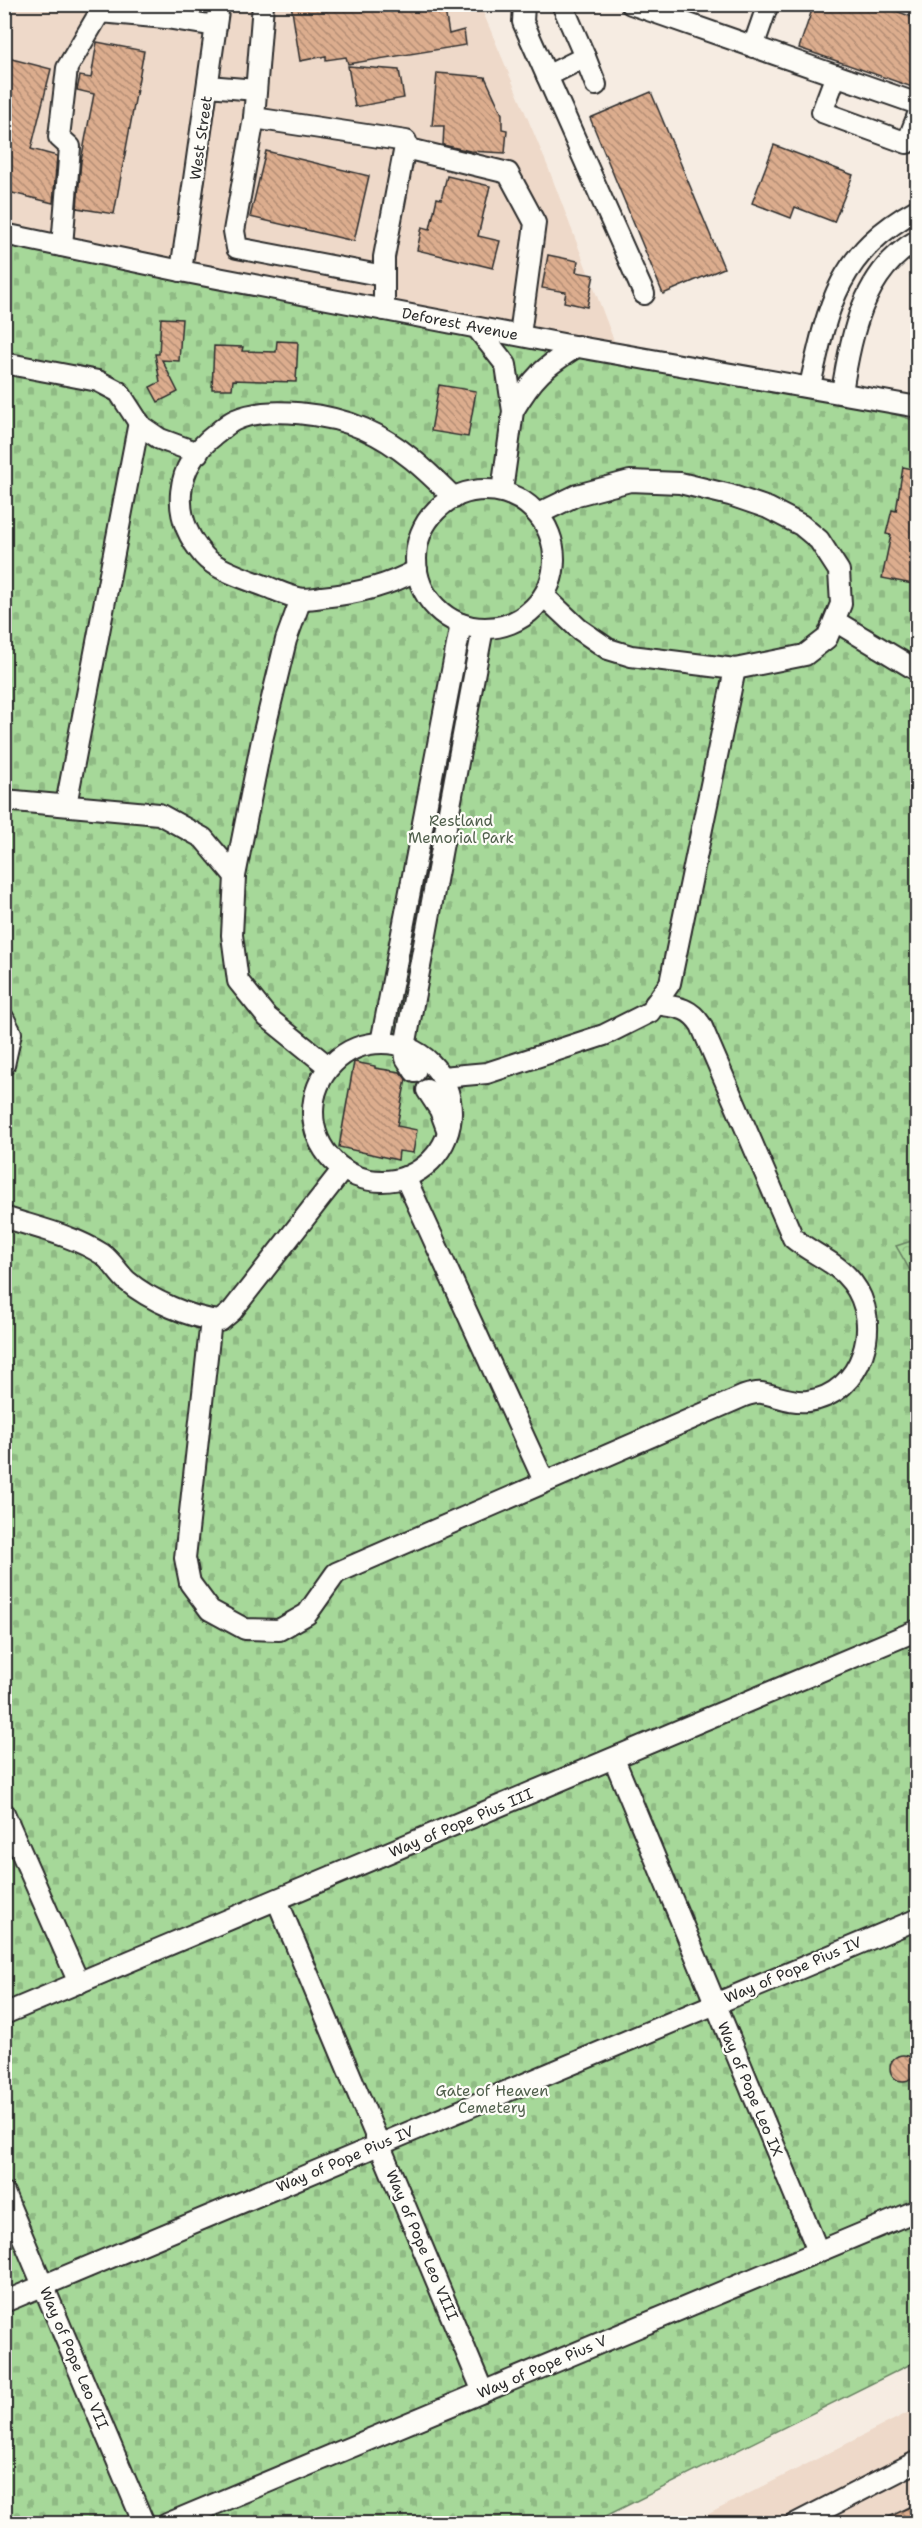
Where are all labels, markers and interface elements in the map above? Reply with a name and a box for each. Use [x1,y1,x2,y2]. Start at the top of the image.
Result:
street label: West Street [185,95,217,181]
street label: Deforest Avenue [400,303,520,345]
park label: Restland Memorial Park [408,811,514,848]
street label: Way of Pope Pius III [386,1784,536,1862]
street label: Way of Pope Pius IV [721,1932,865,2008]
street label: Way of Pope Leo IX [713,2019,788,2160]
park label: Gate of Heaven Cemetery [435,2081,549,2118]
street label: Way of Pope Pius IV [273,2121,417,2197]
street label: Way of Pope Leo VIII [381,2167,463,2323]
street label: Way of Pope Leo VII [35,2284,113,2432]
street label: Way of Pope Pius V [474,2331,610,2403]

